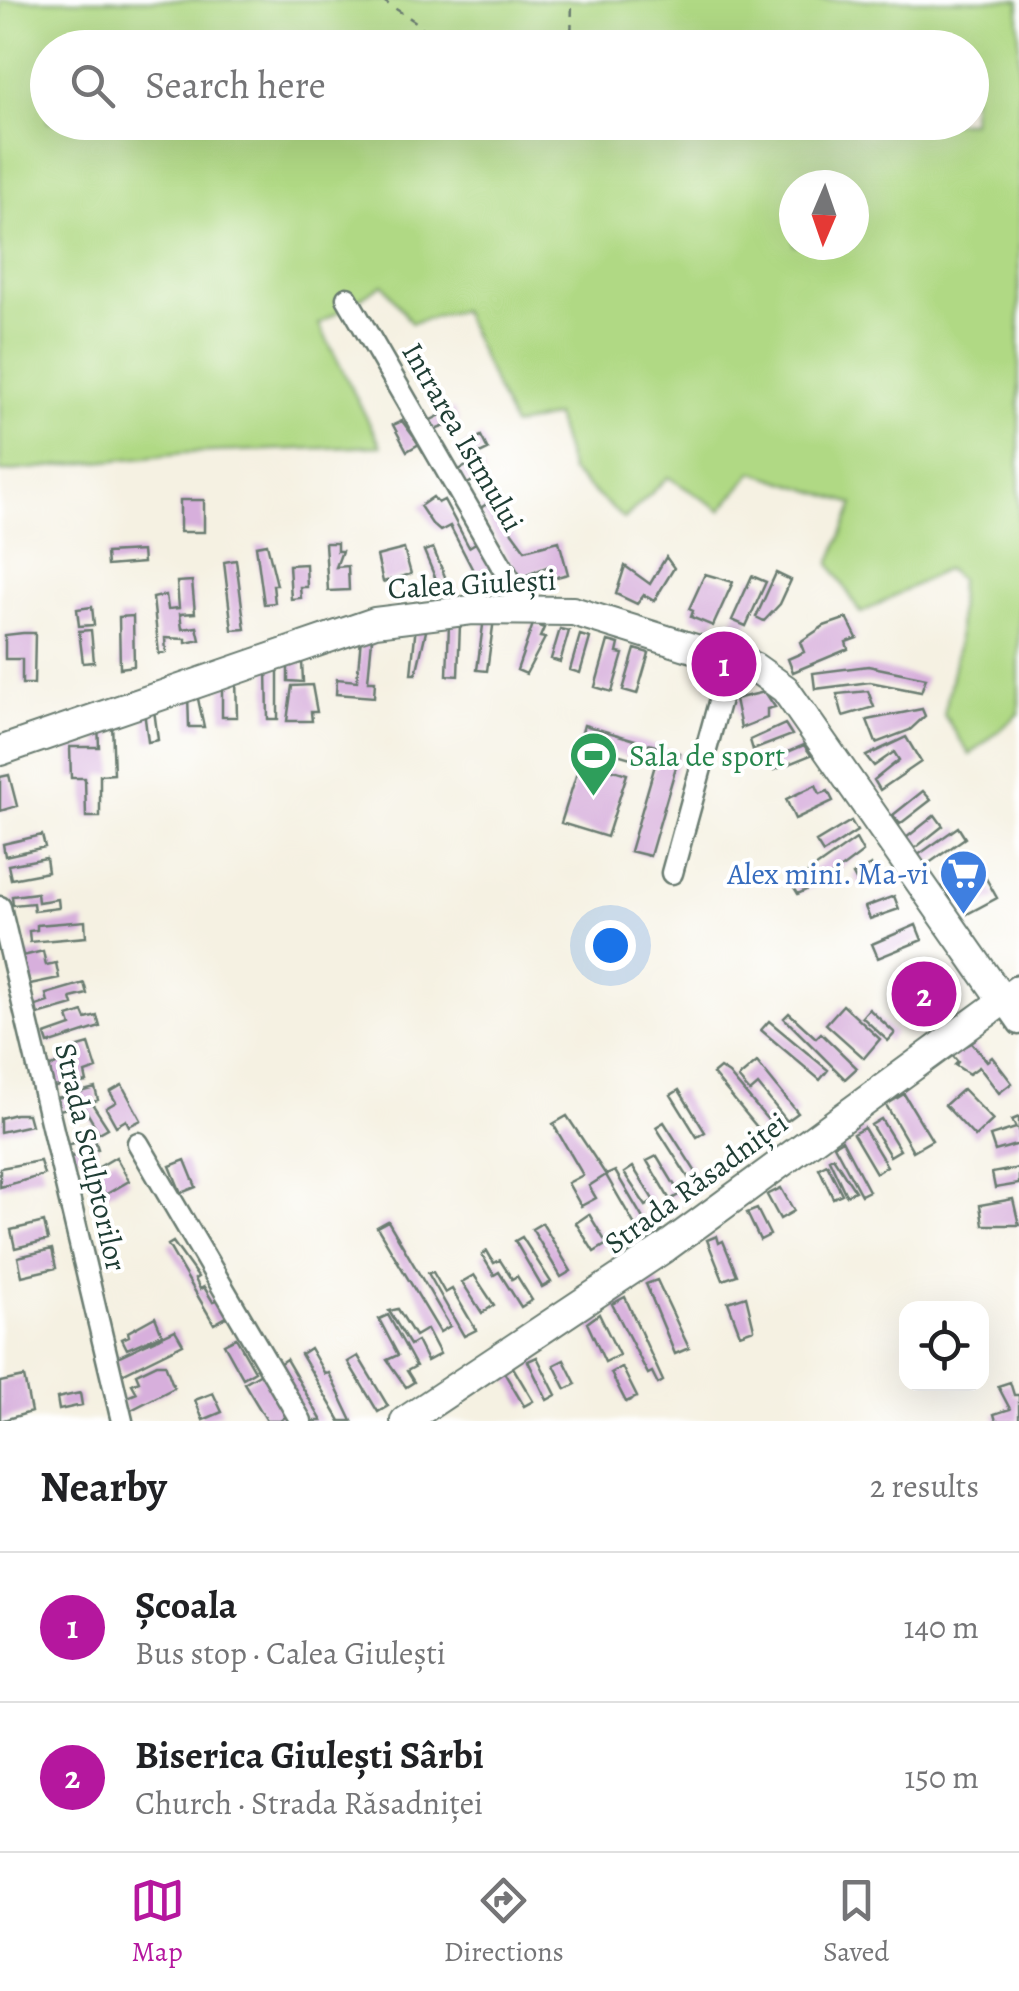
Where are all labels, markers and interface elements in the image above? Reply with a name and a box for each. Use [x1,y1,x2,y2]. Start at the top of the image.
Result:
search box [30,30,989,140]
icon: search [65,58,120,113]
text: Search here [145,59,326,111]
north arrow [779,170,869,260]
street label: Intrarea Istmului [393,335,533,539]
street label: Calea Giulești [387,560,557,608]
pin: 1 [692,626,756,702]
sports icon: Sala de sport [568,730,620,798]
place label: Sala de sport [629,736,785,776]
supermarket icon: Alex mini. Ma-vi [938,848,990,916]
place label: Alex mini. Ma-vi [726,854,929,894]
your location [585,920,636,971]
pin: 2 [892,956,956,1032]
street label: Strada Sculptorilor [45,1039,137,1275]
street label: Strada Răsadniței [596,1103,796,1263]
map controls [899,1301,989,1391]
button: locate [899,1301,989,1391]
text: Nearby [40,1458,167,1515]
text: 2 results [870,1464,979,1508]
text: Școala [135,1579,237,1631]
text: 1 [67,1605,78,1649]
text: 140 m [904,1605,979,1649]
text: Bus stop · Calea Giulești [135,1631,446,1675]
text: Biserica Giulești Sârbi [135,1729,484,1781]
text: 2 [65,1755,80,1799]
text: 150 m [904,1755,979,1799]
text: Church · Strada Răsadniței [135,1781,483,1825]
tab: Map [130,1873,185,1971]
tab: Directions [444,1873,564,1971]
tab: Saved [823,1873,889,1971]

